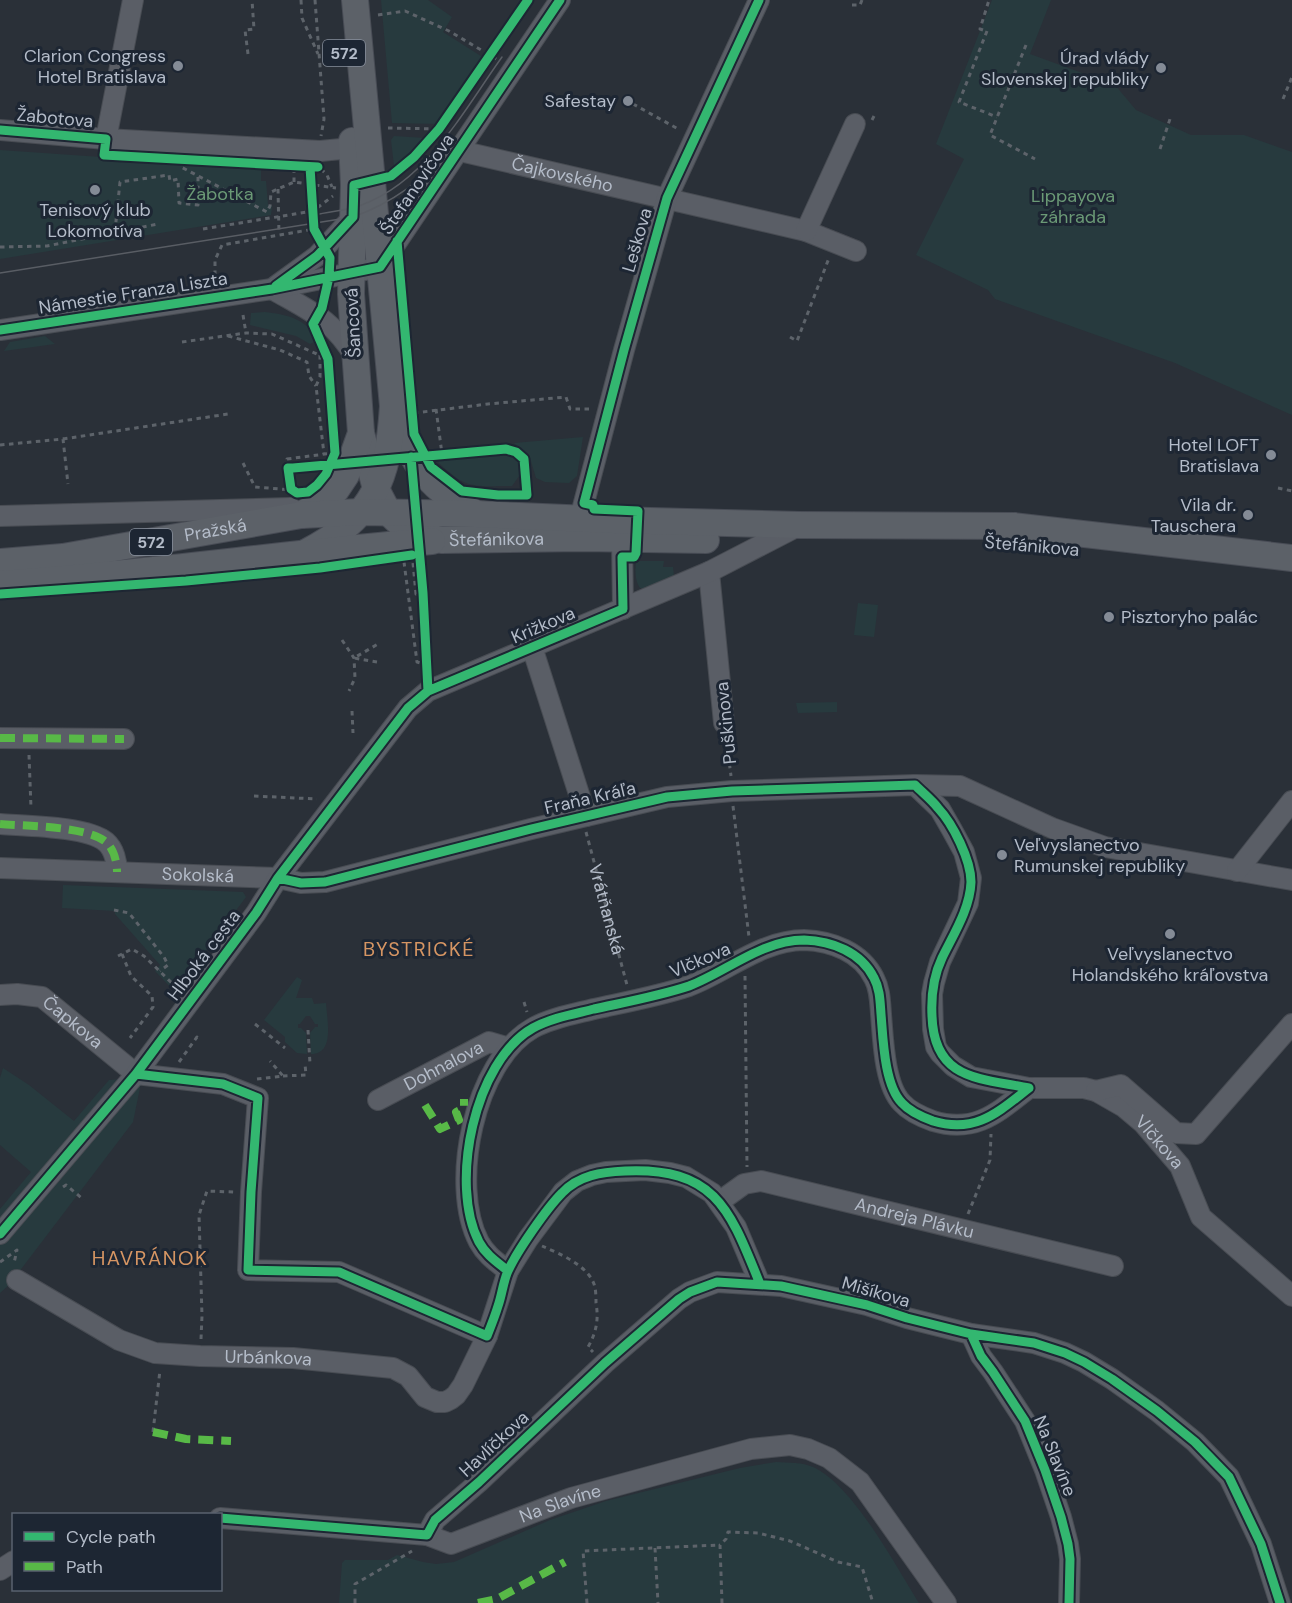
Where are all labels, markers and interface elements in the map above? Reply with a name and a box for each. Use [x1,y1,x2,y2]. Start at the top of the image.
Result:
road number: 572 [323,40,365,66]
place label: Clarion Congress Hotel Bratislava [24,44,166,89]
place label: Úrad vlády Slovenskej republiky [981,46,1149,91]
marker: Clarion Congress Hotel Bratislava [171,59,185,73]
marker: Úrad vlády Slovenskej republiky [1154,61,1168,75]
place label: Safestay [545,89,616,113]
marker: Safestay [621,94,635,108]
street label: Žabotova [16,103,94,133]
street label: Štefanovičova [374,129,460,239]
street label: Čajkovského [509,151,615,198]
park label: Žabotka [187,182,253,206]
marker: Tenisový klub Lokomotíva [88,183,102,197]
park label: Lippayova záhrada [1031,184,1115,229]
place label: Tenisový klub Lokomotíva [39,198,151,243]
street label: Leškova [616,205,658,275]
street label: Námestie Franza Liszta [37,266,229,320]
street label: Šancová [339,287,367,359]
place label: Hotel LOFT Bratislava [1169,433,1259,478]
marker: Hotel LOFT Bratislava [1264,448,1278,462]
place label: Vila dr. Tauschera [1151,493,1236,538]
marker: Vila dr. Tauschera [1241,508,1255,522]
street label: Pražská [182,513,249,547]
street label: Štefánikova [449,527,544,552]
road number: 572 [130,529,172,555]
street label: Štefánikova [984,530,1080,562]
street label: Križkova [507,601,579,649]
place label: Pisztoryho palác [1121,605,1258,629]
marker: Pisztoryho palác [1102,610,1116,624]
street label: Puškinova [710,681,742,765]
street label: Fraňa Kráľa [542,776,638,820]
place label: Veľvyslanectvo Rumunskej republiky [1014,833,1185,878]
marker: Veľvyslanectvo Rumunskej republiky [995,848,1009,862]
street label: Vrátňanská [583,861,630,957]
street label: Sokolská [161,862,234,888]
street label: Hlboká cesta [162,905,246,1005]
marker: Veľvyslanectvo Holandského kráľovstva [1163,927,1177,941]
district label: BYSTRICKÉ [363,936,475,962]
street label: Vlčkova [666,936,734,984]
place label: Veľvyslanectvo Holandského kráľovstva [1072,942,1268,987]
street label: Čapkova [38,990,108,1054]
street label: Dohnalova [400,1035,488,1096]
street label: Vlčkova [1130,1109,1189,1174]
street label: Andreja Plávku [852,1192,977,1244]
district label: HAVRÁNOK [92,1245,208,1271]
street label: Mišíkova [839,1271,913,1313]
street label: Urbánkova [224,1345,313,1372]
street label: Havlíčkova [454,1406,534,1482]
street label: Na Slavíne [1028,1412,1082,1500]
street label: Na Slavíne [516,1478,604,1529]
legend [12,1513,222,1591]
text: Cycle path [66,1525,156,1549]
text: Path [66,1555,103,1579]

